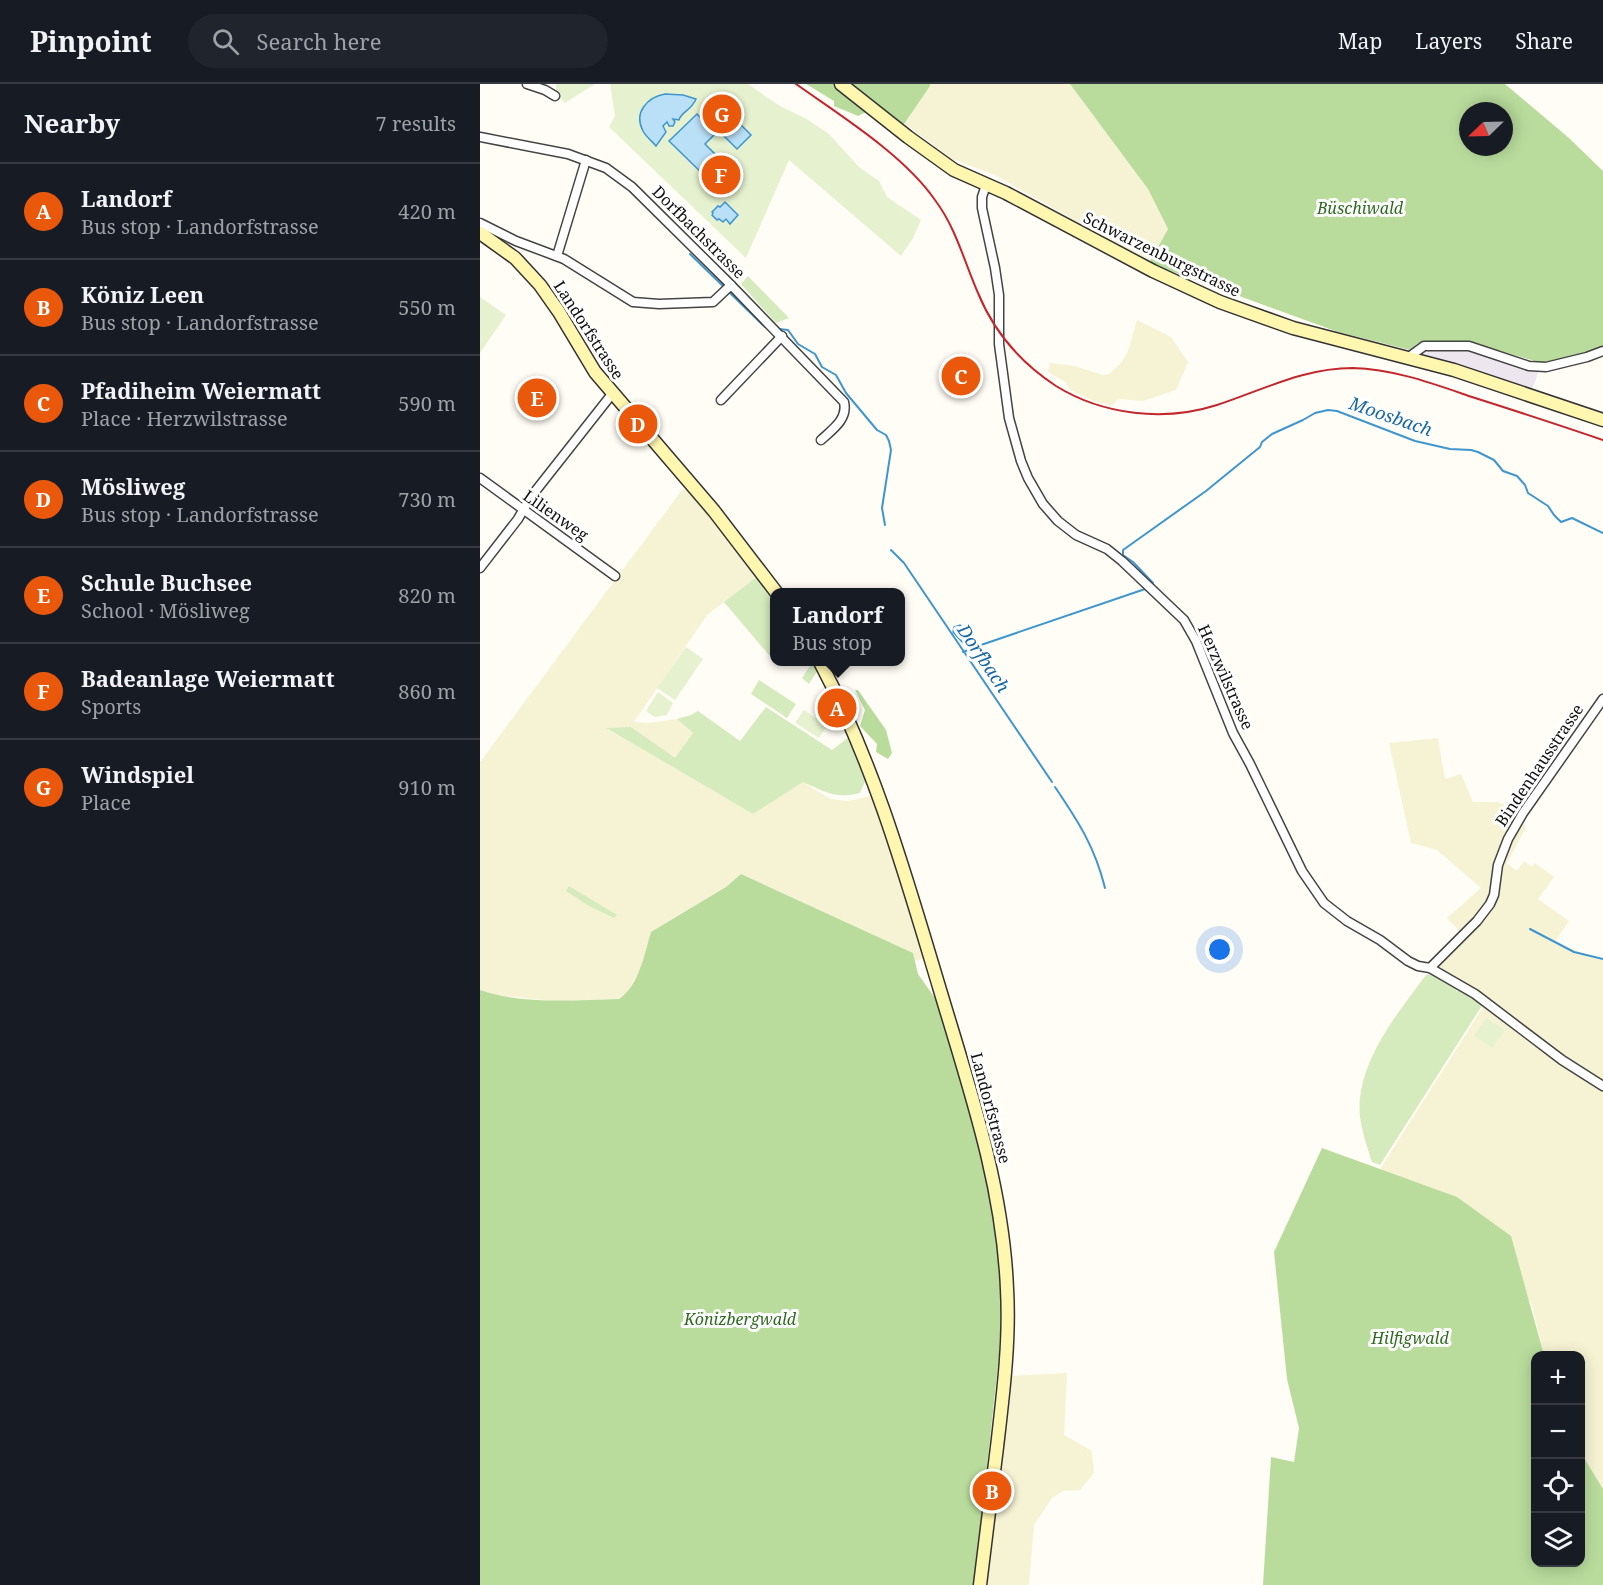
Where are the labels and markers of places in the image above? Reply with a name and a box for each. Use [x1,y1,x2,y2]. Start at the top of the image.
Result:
pin: G [702,92,742,136]
pin: F [702,152,740,197]
pin: C [942,354,980,398]
pin: E [518,376,556,420]
pin: D [618,402,658,446]
pin: A [818,686,856,730]
pin: B [972,1468,1012,1514]

